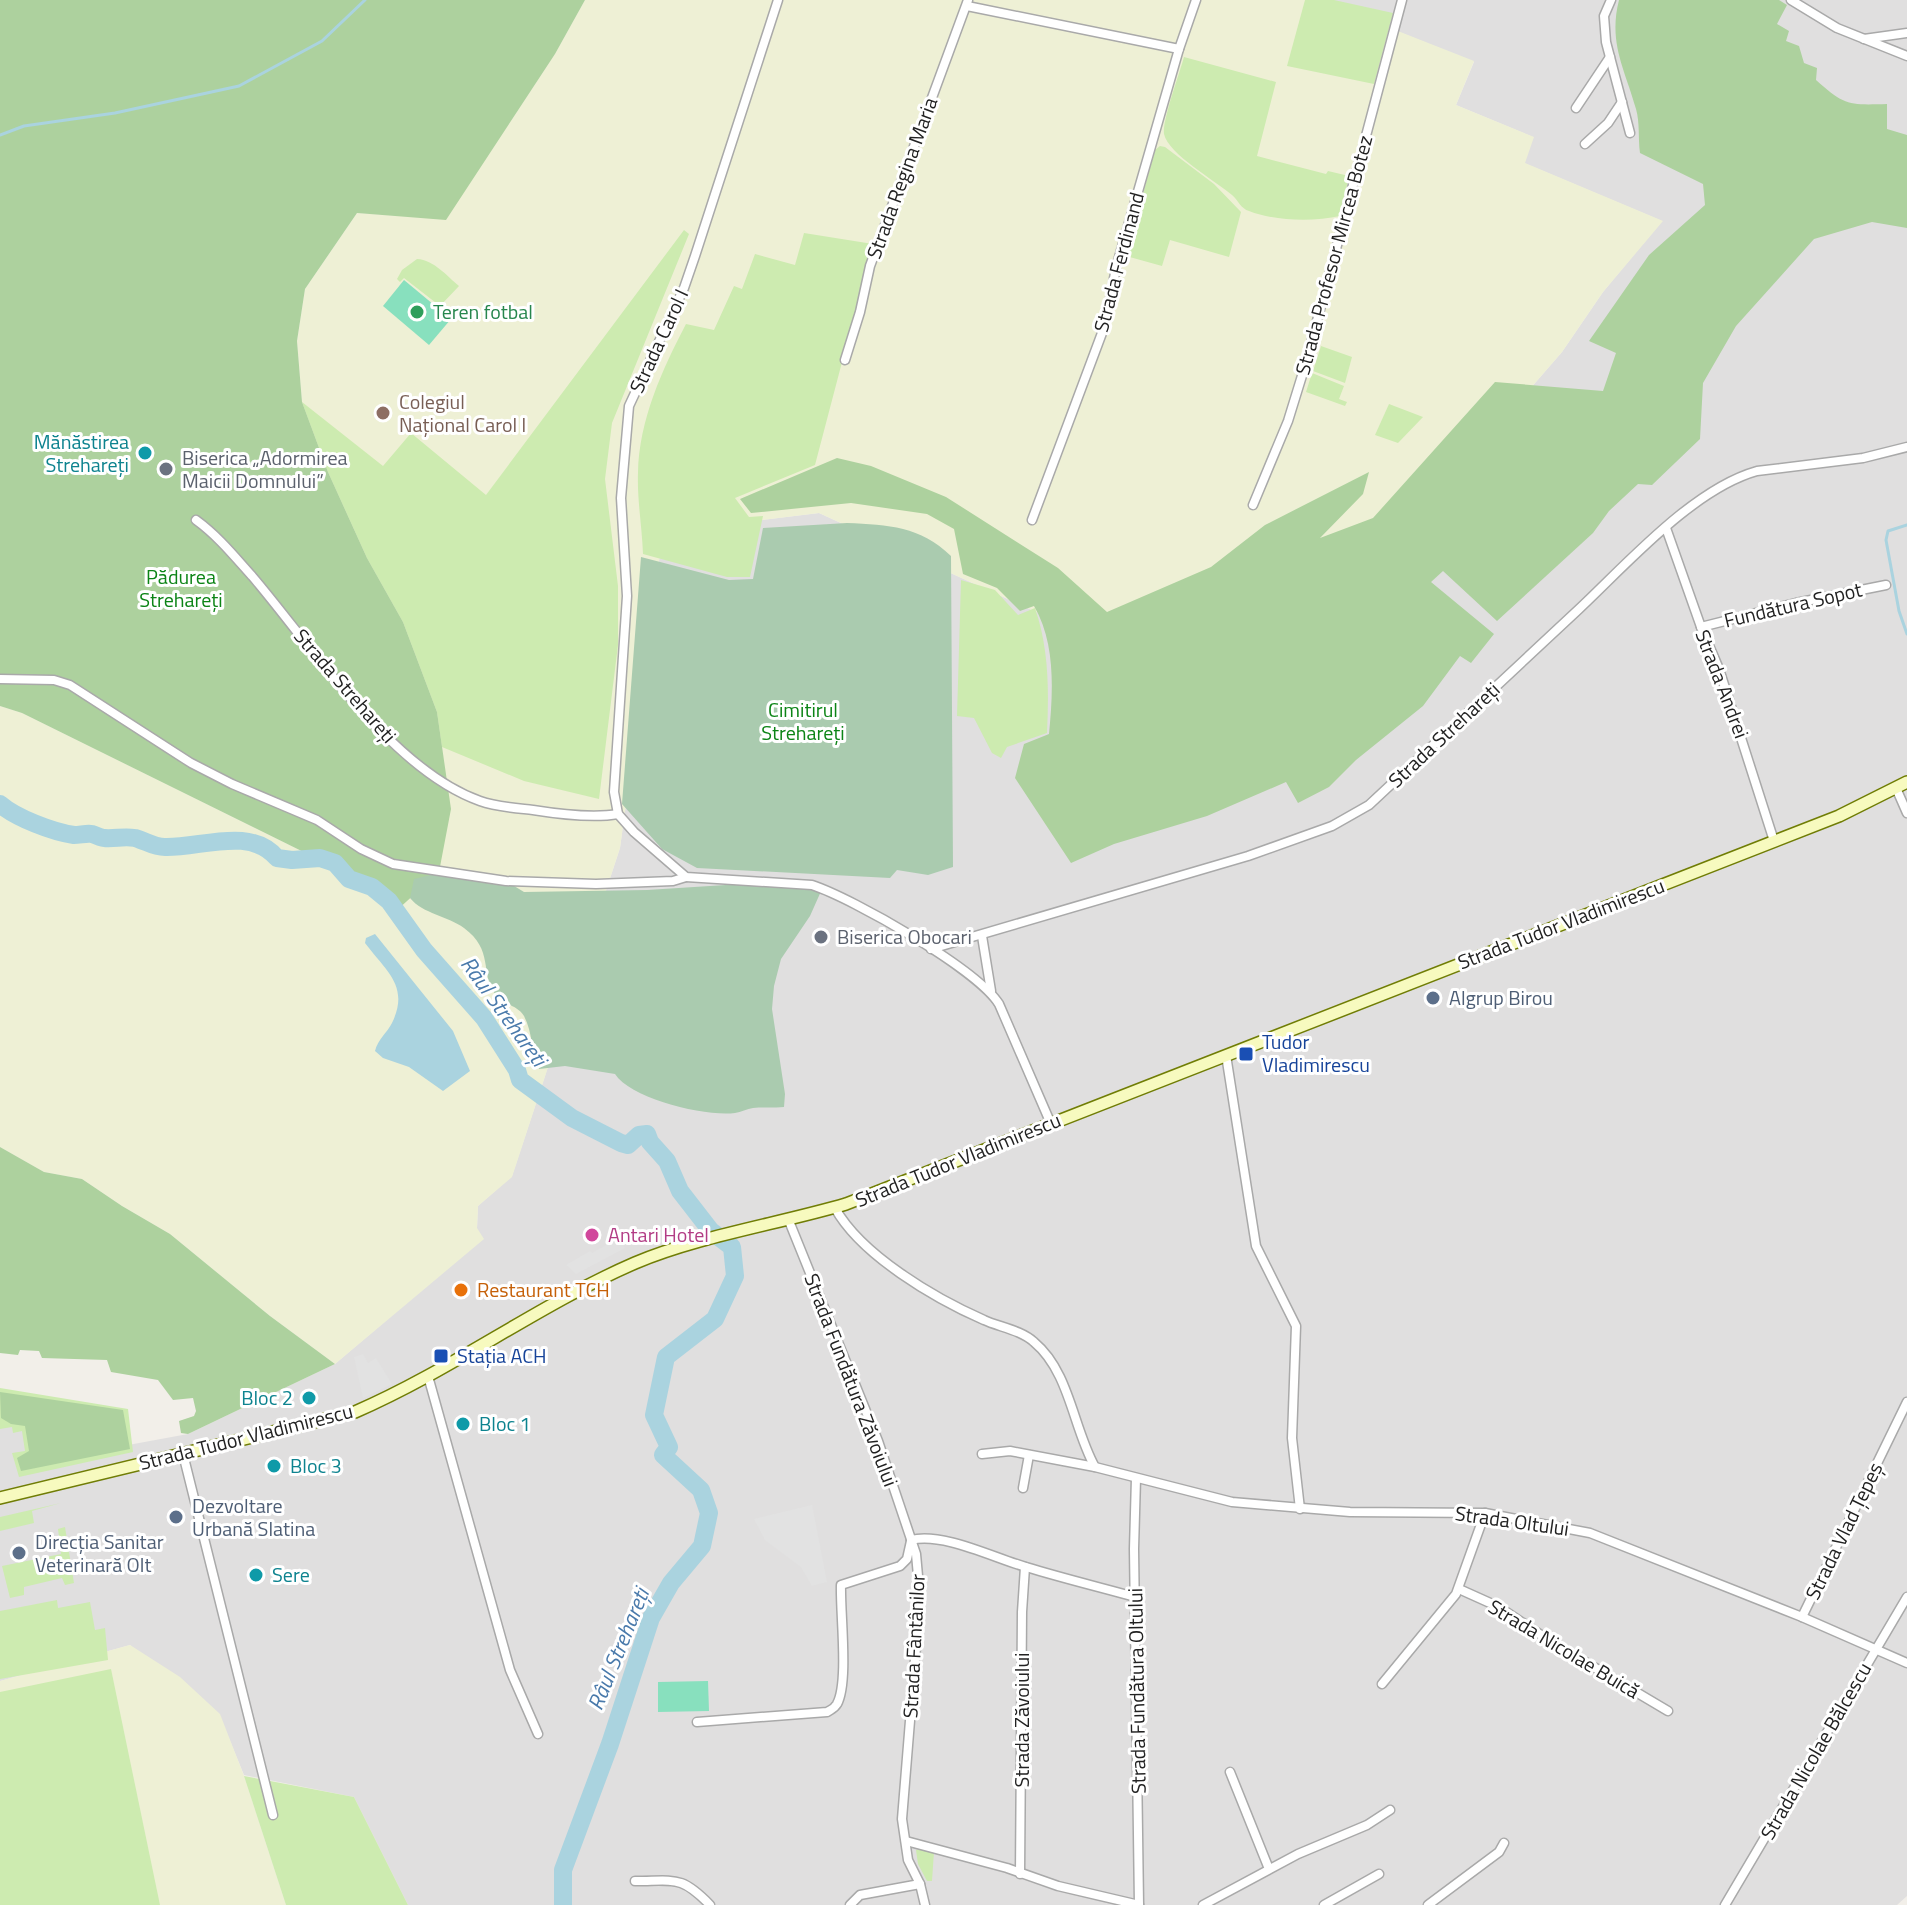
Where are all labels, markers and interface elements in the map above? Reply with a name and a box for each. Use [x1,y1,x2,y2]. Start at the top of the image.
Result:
street label: Strada Regina Maria [858,93,945,263]
street label: Strada Profesor Mircea Botez [1287,132,1380,378]
street label: Strada Ferdinand [1085,189,1152,335]
street label: Strada Carol I [621,284,696,398]
place label: Teren fotbal [433,296,533,327]
marker: Teren fotbal [408,303,426,321]
place label: Colegiul Național Carol l [399,386,526,440]
marker: Colegiul Național Carol l [374,404,392,422]
place label: Mănăstirea Strehareți [34,426,129,480]
place label: Biserica „Adormirea Maicii Domnului” [182,442,348,496]
marker: Mănăstirea Strehareți [136,444,154,462]
marker: Biserica „Adormirea Maicii Domnului” [157,460,175,478]
park label: Pădurea Strehareți [139,561,223,615]
street label: Fundătura Sopot [1721,574,1865,635]
street label: Strada Strehareți [287,622,404,750]
street label: Strada Andrei [1688,625,1757,743]
street label: Strada Strehareți [1381,675,1507,795]
park label: Cimitirul Strehareți [761,694,845,748]
street label: Strada Tudor Vladimirescu [1453,870,1669,977]
place label: Biserica Obocari [837,921,972,952]
marker: Biserica Obocari [812,928,830,946]
water label: Râul Strehareți [452,949,557,1075]
place label: Algrup Birou [1449,982,1553,1013]
marker: Algrup Birou [1424,989,1442,1007]
place label: Tudor Vladimirescu [1262,1026,1370,1080]
marker: Tudor Vladimirescu [1237,1045,1255,1063]
street label: Strada Tudor Vladimirescu [850,1104,1065,1215]
place label: Antari Hotel [608,1219,709,1250]
marker: Antari Hotel [583,1226,601,1244]
street label: Strada Fundătura Zăvoiului [796,1269,906,1491]
place label: Restaurant TCH [477,1274,610,1305]
marker: Restaurant TCH [452,1281,470,1299]
place label: Stația ACH [457,1340,547,1371]
marker: Stația ACH [432,1347,450,1365]
place label: Bloc 2 [241,1382,293,1413]
marker: Bloc 2 [300,1389,318,1407]
street label: Strada Tudor Vladimirescu [136,1395,356,1478]
place label: Bloc 1 [479,1408,531,1439]
marker: Bloc 1 [454,1415,472,1433]
place label: Bloc 3 [290,1450,342,1481]
marker: Bloc 3 [265,1457,283,1475]
street label: Strada Vlad Țepeș [1797,1457,1890,1605]
place label: Dezvoltare Urbană Slatina [192,1490,315,1544]
street label: Strada Oltului [1453,1497,1571,1544]
marker: Dezvoltare Urbană Slatina [167,1508,185,1526]
place label: Direcția Sanitar Veterinară Olt [35,1526,164,1580]
marker: Direcția Sanitar Veterinară Olt [10,1544,28,1562]
place label: Sere [272,1559,310,1590]
marker: Sere [247,1566,265,1584]
street label: Strada Fântânilor [894,1573,933,1719]
water label: Râul Strehareți [578,1581,659,1715]
street label: Strada Fundătura Oltului [1119,1588,1154,1794]
street label: Strada Nicolae Buică [1483,1591,1646,1706]
street label: Strada Zăvoiului [1006,1653,1037,1787]
street label: Strada Nicolae Bălcescu [1752,1656,1879,1845]

